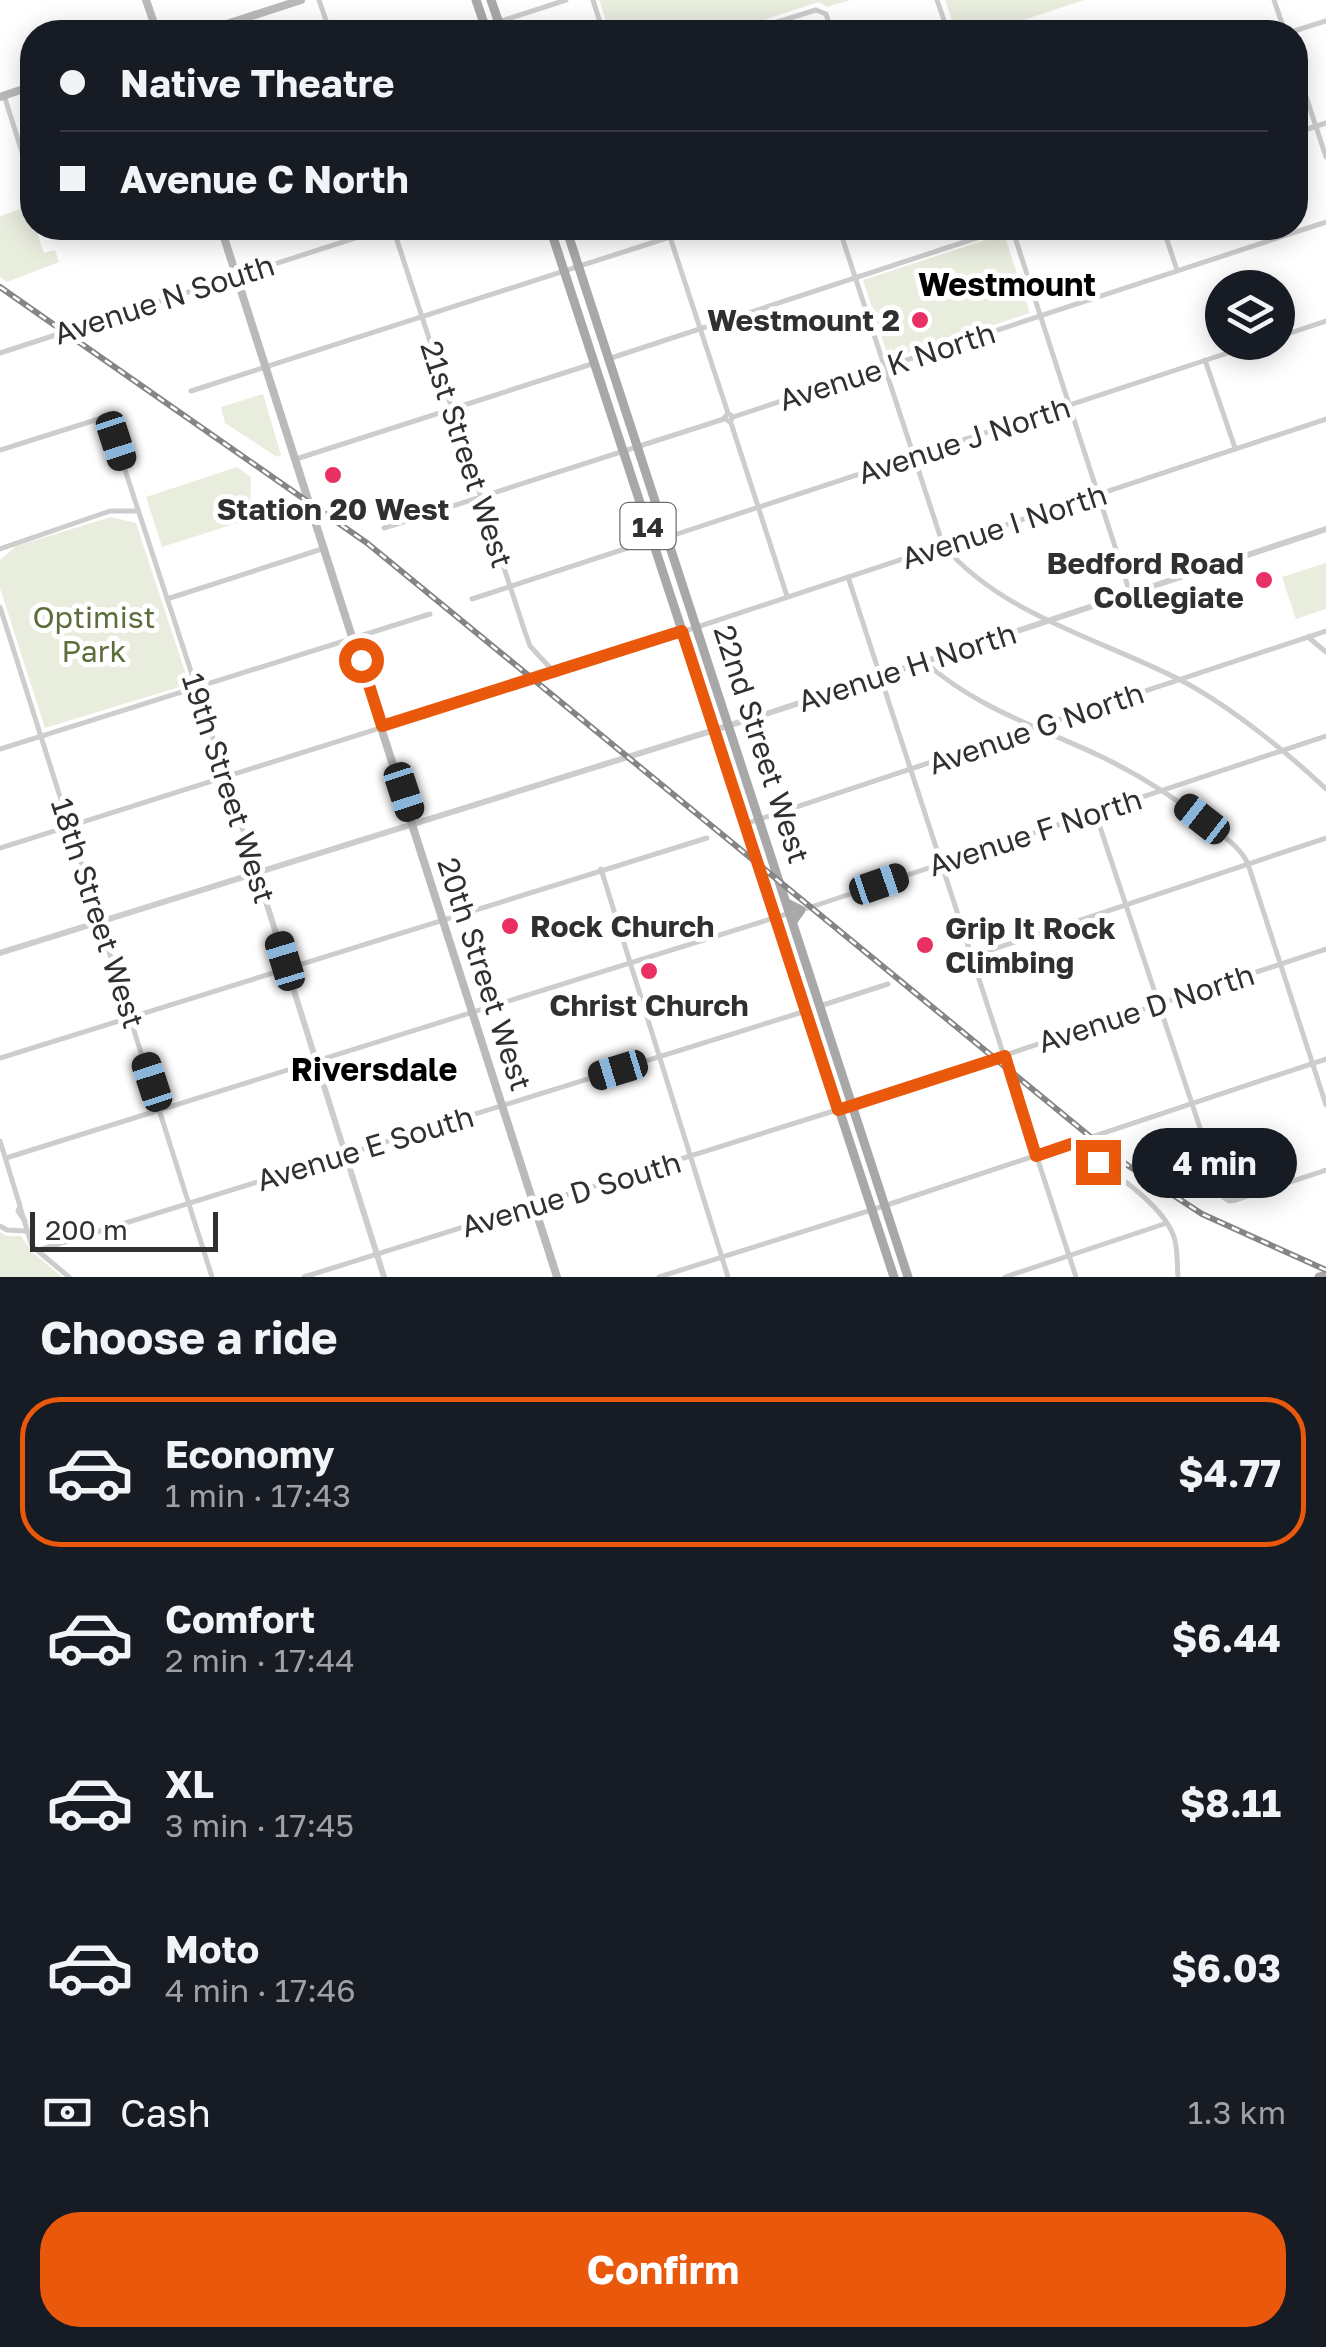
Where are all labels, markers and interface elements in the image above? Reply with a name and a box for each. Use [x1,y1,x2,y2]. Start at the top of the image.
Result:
text: Native Theatre [120,60,395,105]
text: Avenue C North [120,156,409,201]
street label: Avenue N South [49,246,279,352]
district label: Westmount [918,265,1096,303]
map controls [1205,270,1295,360]
button: layers [1205,270,1295,360]
place label: Westmount 2 [707,302,900,338]
marker: Westmount 2 [909,309,931,331]
street label: Avenue K North [774,314,1000,418]
street label: 21st Street West [413,336,521,572]
street label: Avenue J North [853,389,1075,491]
car [92,408,140,474]
marker: Station 20 West [322,464,344,486]
street label: Avenue I North [897,476,1111,576]
place label: Station 20 West [216,491,450,527]
road number: 14 [620,503,676,549]
place label: Bedford Road Collegiate [1046,545,1244,615]
marker: Bedford Road Collegiate [1253,569,1275,591]
park label: Optimist Park [32,599,156,669]
street label: Avenue H North [793,615,1021,719]
street label: 22nd Street West [707,620,817,868]
route start [339,638,384,683]
street label: 19th Street West [175,668,283,908]
street label: Avenue G North [923,674,1149,782]
car [380,759,428,825]
street label: Avenue F North [924,781,1146,883]
car [1169,789,1235,849]
street label: 18th Street West [44,793,152,1033]
street label: 20th Street West [430,853,540,1095]
car [846,860,912,908]
place label: Rock Church [530,908,715,944]
place label: Grip It Rock Climbing [945,910,1116,980]
marker: Rock Church [499,915,521,937]
car [262,928,308,994]
marker: Grip It Rock Climbing [914,934,936,956]
street label: Avenue D North [1033,956,1259,1060]
marker: Christ Church [638,960,660,982]
place label: Christ Church [549,987,749,1023]
car [585,1047,651,1093]
car [128,1049,176,1115]
district label: Riversdale [291,1050,457,1088]
street label: Avenue E South [252,1098,478,1198]
callout: 4 min [1133,1127,1298,1197]
route end [1076,1140,1121,1185]
street label: Avenue D South [457,1143,685,1245]
text: 4 min [1172,1144,1257,1182]
scale bar [30,1207,218,1252]
text: 200 m [45,1213,128,1246]
text: Choose a ride [40,1310,338,1364]
icon: car [45,1427,135,1517]
text: Economy [165,1431,334,1476]
text: $4.77 [1178,1450,1281,1495]
text: 1 min · 17:43 [165,1476,351,1514]
icon: car [45,1592,135,1682]
text: Comfort [165,1596,315,1641]
text: $6.44 [1172,1615,1281,1660]
text: 2 min · 17:44 [165,1641,355,1679]
icon: car [45,1757,135,1847]
text: XL [165,1761,214,1806]
text: $8.11 [1180,1780,1281,1825]
text: 3 min · 17:45 [165,1806,354,1844]
icon: car [45,1922,135,2012]
text: Moto [165,1926,259,1971]
text: $6.03 [1171,1945,1281,1990]
text: 4 min · 17:46 [165,1971,356,2009]
icon: cash [40,2085,95,2140]
text: Cash [120,2090,211,2135]
text: 1.3 km [1188,2093,1286,2131]
button: Confirm [40,2212,1286,2327]

